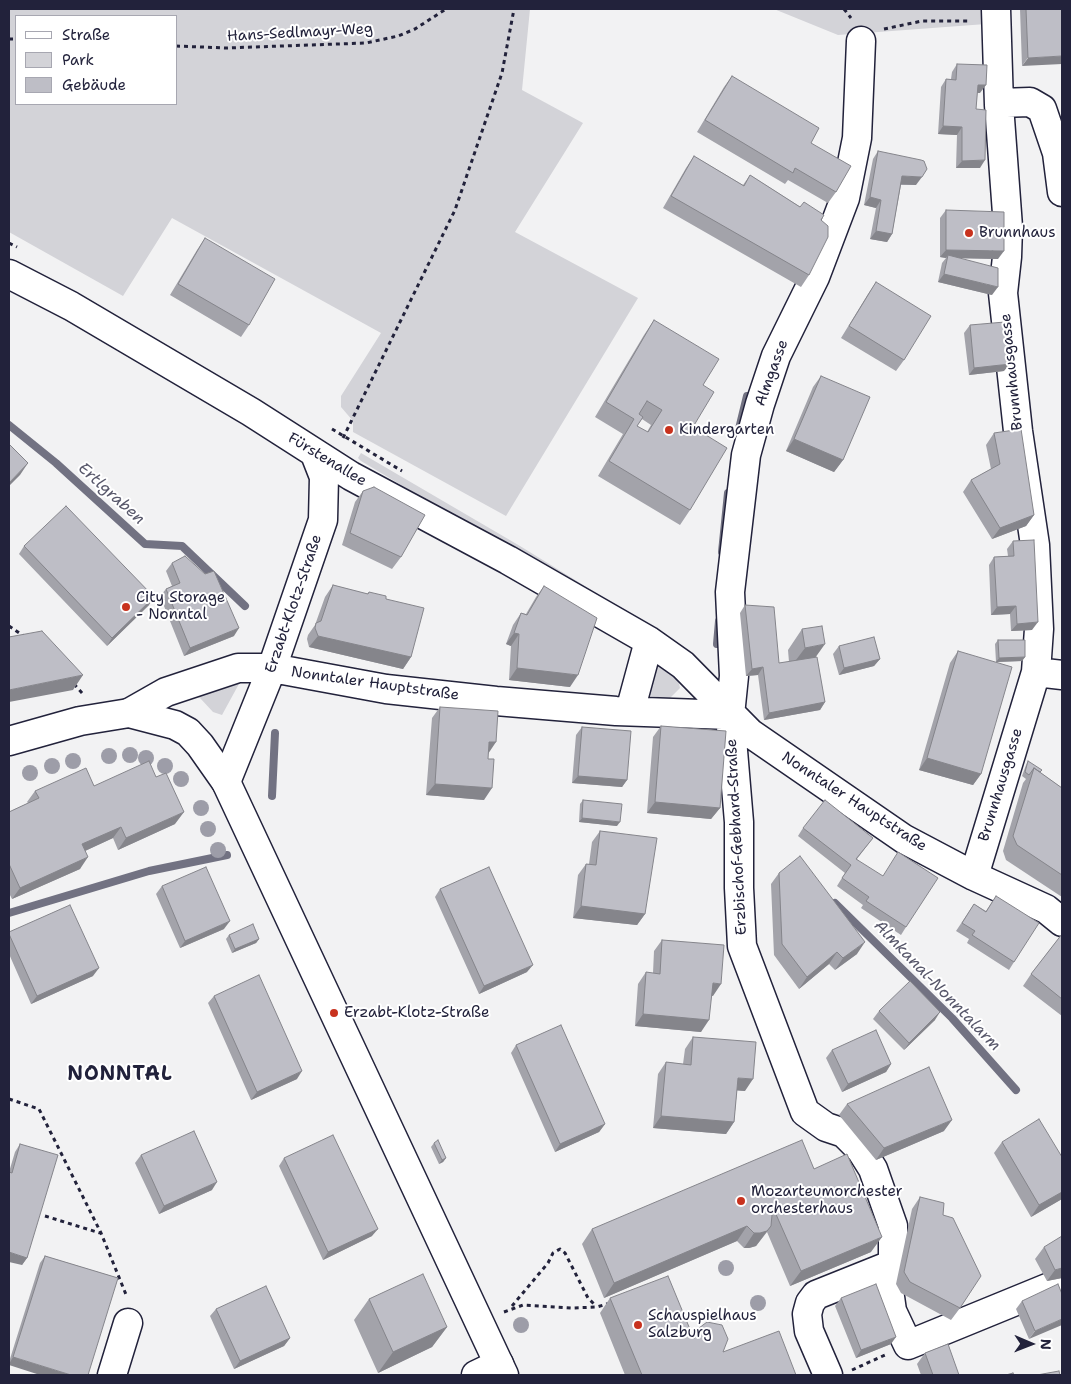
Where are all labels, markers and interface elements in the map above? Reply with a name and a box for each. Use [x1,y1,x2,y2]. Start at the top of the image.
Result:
legend [15,15,178,105]
street label: Hans-Sedlmayr-Weg [227,20,373,46]
text: Straße [62,25,110,45]
text: Park [62,50,94,70]
text: Gebäude [62,75,126,95]
place label: Brunnhaus [979,224,1056,242]
marker: Brunnhaus [963,227,975,239]
street label: Brunnhausgasse [997,313,1027,431]
street label: Almgasse [752,337,792,409]
place label: Kindergarten [679,421,774,439]
marker: Kindergarten [663,424,675,436]
street label: Fürstenallee [284,429,370,491]
water label: Ertlgraben [74,459,148,529]
street label: Erzabt-Klotz-Straße [262,532,326,676]
place label: City Storage - Nonntal [136,589,225,624]
marker: City Storage - Nonntal [120,601,132,613]
street label: Nonntaler Hauptstraße [290,663,460,705]
street label: Brunnhausgasse [975,726,1027,844]
street label: Erzbischof-Gebhard-Straße [723,738,751,936]
street label: Nonntaler Hauptstraße [778,748,930,856]
water label: Almkanal-Nonntalarm [870,917,1004,1055]
place label: Erzabt-Klotz-Straße [344,1004,489,1022]
marker: Erzabt-Klotz-Straße [328,1007,340,1019]
district label: NONNTAL [66,1063,174,1087]
place label: Mozarteumorchester orchesterhaus [751,1183,903,1218]
marker: Mozarteumorchester orchesterhaus [735,1195,747,1207]
place label: Schauspielhaus Salzburg [648,1307,757,1342]
marker: Schauspielhaus Salzburg [632,1319,644,1331]
north arrow [1006,1319,1056,1369]
text: N [1037,1339,1055,1350]

